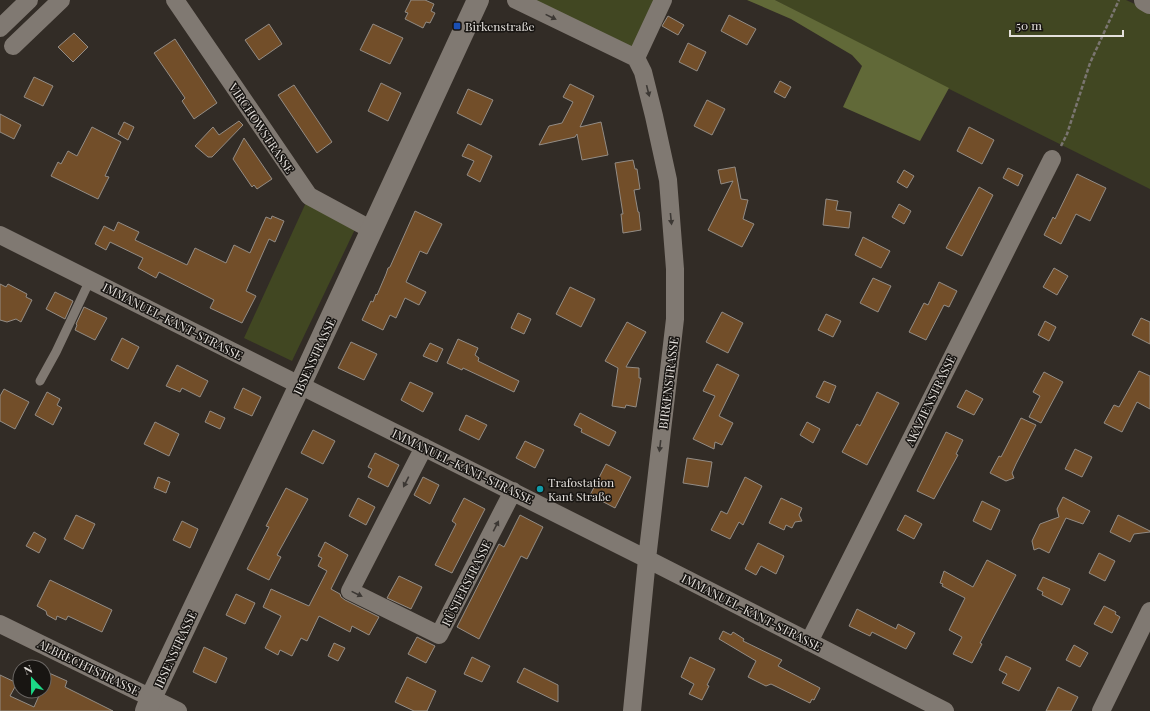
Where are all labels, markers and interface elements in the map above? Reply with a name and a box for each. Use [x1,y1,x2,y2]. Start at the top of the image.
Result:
scale bar [1010,12,1123,38]
one-way arrow [545,14,556,20]
text: 50 m [1016,17,1042,33]
place label: Birkenstraße [465,18,535,34]
marker: Birkenstraße [452,21,462,31]
street label: VIRCHOWSTRASSE [225,79,298,176]
one-way arrow [645,85,651,97]
one-way arrow [668,213,675,225]
street label: IMMANUEL-KANT-STRASSE [100,279,246,363]
street label: IBSENSTRASSE [289,315,339,397]
street label: BIRKENSTRASSE [654,336,682,430]
street label: AKAZIENSTRASSE [901,352,959,449]
street label: IMMANUEL-KANT-STRASSE [390,425,536,507]
one-way arrow [657,440,663,452]
place label: Trafostation Kant Straße [548,474,614,504]
one-way arrow [403,476,410,488]
marker: Trafostation Kant Straße [535,484,545,494]
one-way arrow [492,520,499,531]
street label: RÜSTERSTRASSE [437,537,495,629]
street label: IMMANUEL-KANT-STRASSE [679,570,825,654]
one-way arrow [352,591,363,597]
street label: IBSENSTRASSE [150,608,200,690]
street label: ALBRECHTSTRASSE [35,635,142,699]
north arrow [12,659,52,699]
text: N [22,661,35,678]

